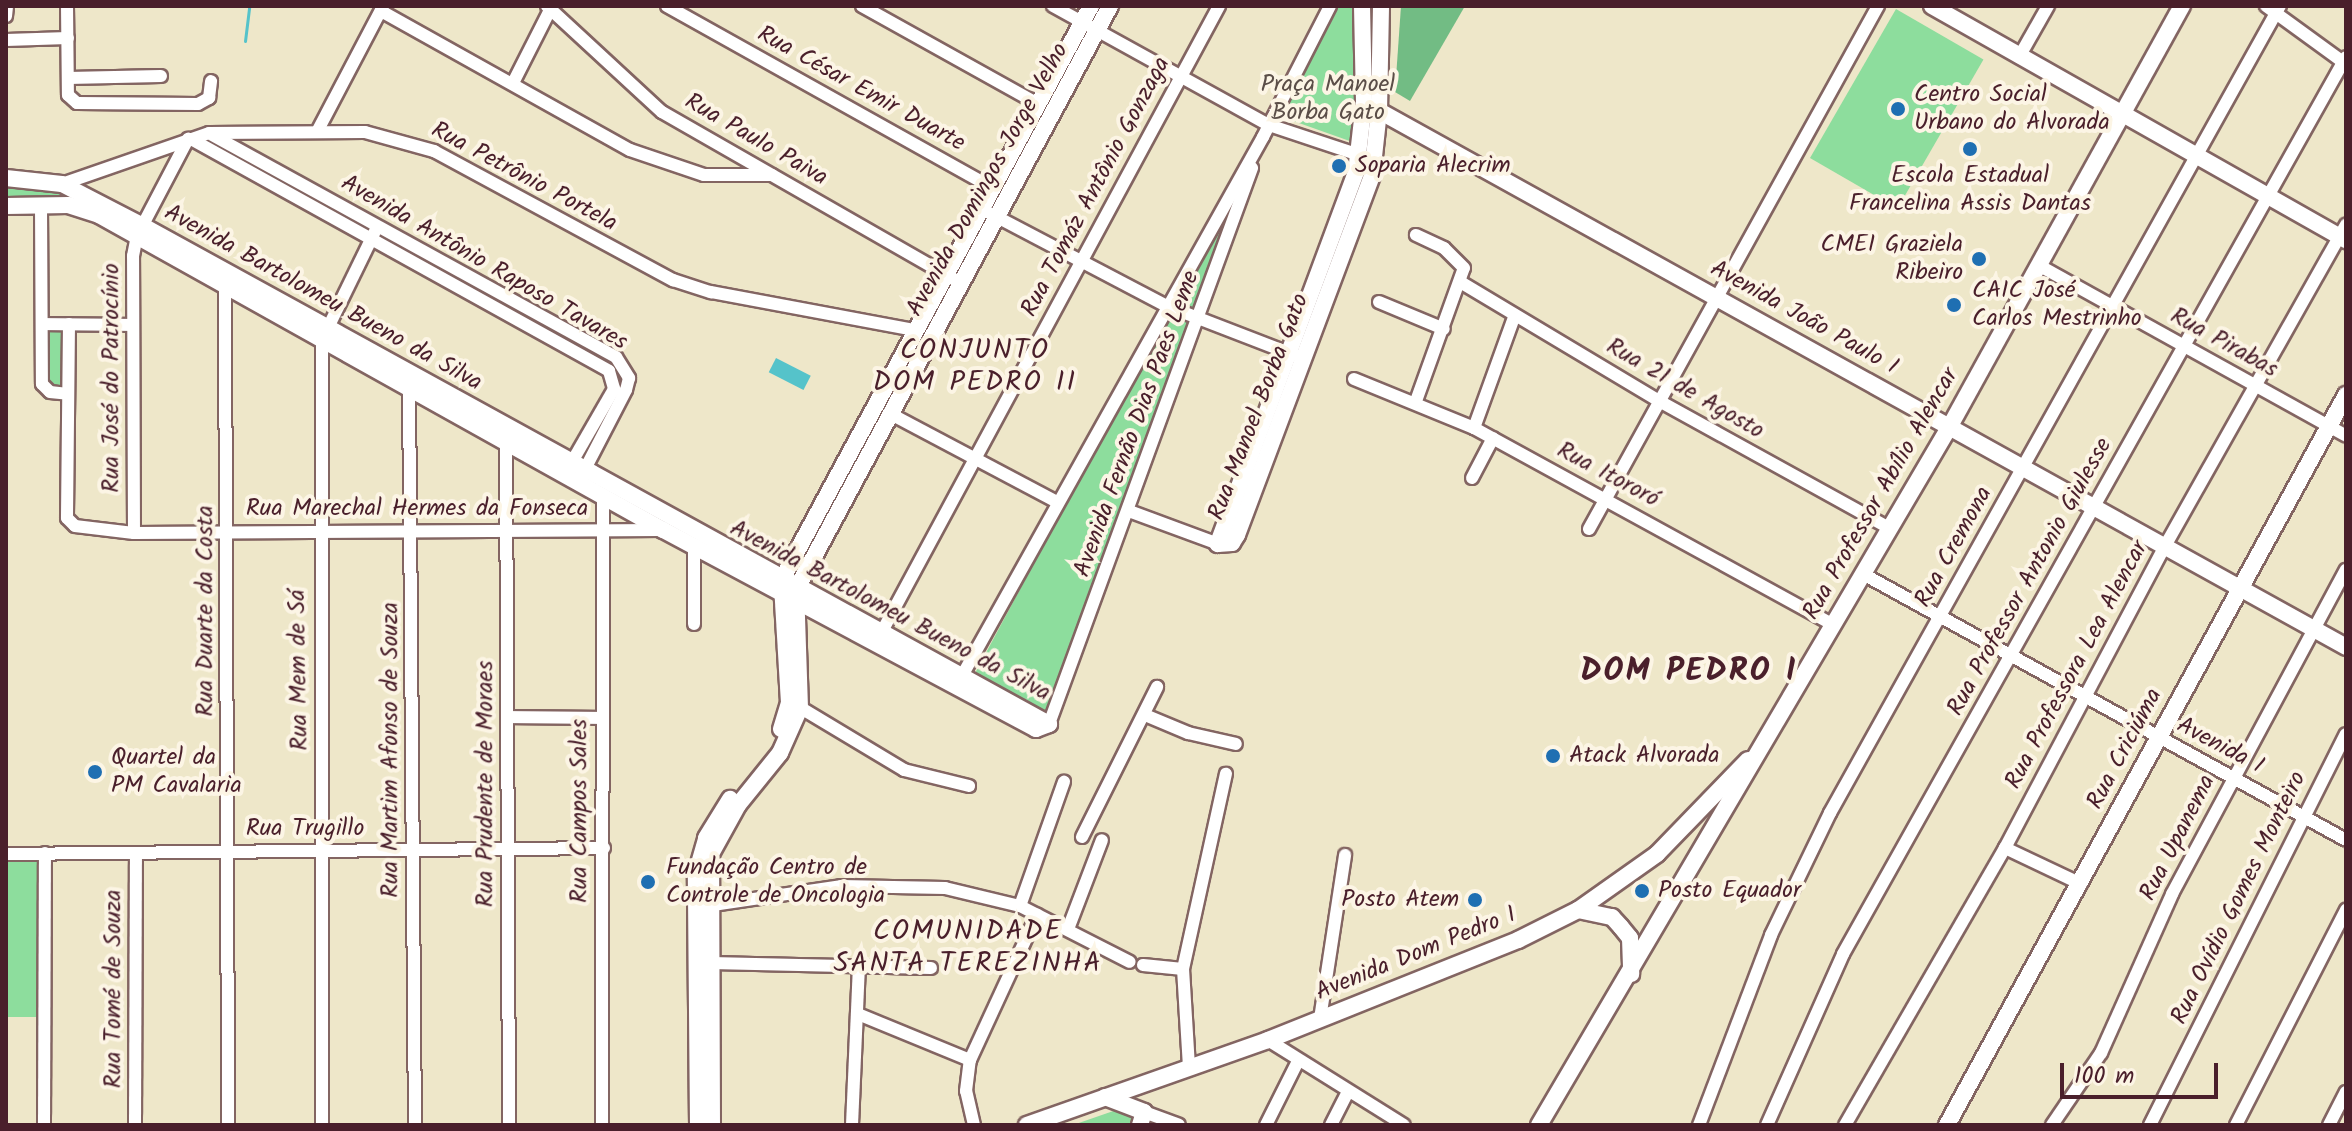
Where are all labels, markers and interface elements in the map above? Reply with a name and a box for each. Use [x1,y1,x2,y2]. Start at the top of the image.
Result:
street label: Rua César Emir Duarte [752,20,970,158]
street label: Avenida Domingos Jorge Velho [901,38,1075,322]
street label: Rua Tomáz Antônio Gonzaga [1015,52,1177,322]
park label: Praça Manoel Borba Gato [1261,71,1395,127]
place label: Centro Social Urbano do Alvorada [1914,81,2110,137]
street label: Rua Paulo Paiva [680,88,832,192]
marker: Centro Social Urbano do Alvorada [1889,100,1907,118]
street label: Rua Petrônio Portela [426,116,622,238]
marker: Escola Estadual Francelina Assis Dantas [1961,140,1979,158]
place label: Soparia Alecrim [1355,152,1511,180]
marker: Soparia Alecrim [1330,157,1348,175]
place label: Escola Estadual Francelina Assis Dantas [1849,162,2091,218]
street label: Avenida Antônio Raposo Tavares [336,169,632,357]
street label: Avenida Bartolomeu Bueno da Silva [159,198,487,398]
place label: CMEI Graziela Ribeiro [1821,231,1963,287]
marker: CMEI Graziela Ribeiro [1970,250,1988,268]
street label: Avenida João Paulo I [1705,254,1903,382]
street label: Rua José do Patrocínio [98,263,126,493]
street label: Avenida Fernão Dias Paes Leme [1068,267,1206,581]
place label: CAIC José Carlos Mestrinho [1972,277,2142,333]
street label: Rua Manoel Borba Gato [1203,290,1315,524]
marker: CAIC José Carlos Mestrinho [1943,294,1965,316]
street label: Rua Pirabas [2165,302,2283,384]
street label: Rua 21 de Agosto [1601,332,1769,446]
district label: CONJUNTO DOM PEDRO II [873,334,1077,400]
street label: Rua Professor Abílio Alencar [1797,363,1965,625]
street label: Rua Professor Antonio Giulesse [1941,433,2119,721]
street label: Rua Itororó [1552,436,1664,514]
street label: Rua Cremona [1909,482,1999,612]
street label: Rua Marechal Hermes da Fonseca [246,495,588,523]
street label: Rua Duarte da Costa [192,505,220,717]
street label: Avenida Bartolomeu Bueno da Silva [725,514,1055,708]
street label: Rua Professora Lea Alencar [1999,536,2155,794]
street label: Rua Mem de Sá [283,589,315,751]
street label: Rua Martim Afonso de Souza [377,602,405,898]
district label: DOM PEDRO I [1580,653,1798,691]
street label: Rua Prudente de Moraes [472,661,500,907]
street label: Rua Criciúma [2081,684,2169,814]
street label: Avenida I [2172,711,2268,781]
street label: Rua Campos Sales [566,719,594,903]
place label: Atack Alvorada [1569,742,1720,770]
place label: Quartel da PM Cavalaria [111,744,242,800]
marker: Atack Alvorada [1544,747,1562,765]
marker: Quartel da PM Cavalaria [86,763,104,781]
street label: Rua Ovídio Gomes Monteiro [2165,767,2313,1029]
street label: Rua Upanema [2134,770,2222,906]
street label: Rua Trugillo [246,815,364,843]
place label: Fundação Centro de Controle de Oncologia [666,854,885,910]
marker: Fundação Centro de Controle de Oncologia [637,871,659,893]
place label: Posto Equador [1658,877,1801,905]
marker: Posto Equador [1633,882,1651,900]
place label: Posto Atem [1341,886,1459,914]
street label: Rua Tomé de Souza [100,890,128,1088]
marker: Posto Atem [1466,891,1484,909]
street label: Avenida Dom Pedro I [1312,901,1520,1007]
district label: COMUNIDADE SANTA TEREZINHA [834,915,1102,981]
scale bar [2064,1047,2222,1097]
text: 100 m [2074,1057,2134,1096]

